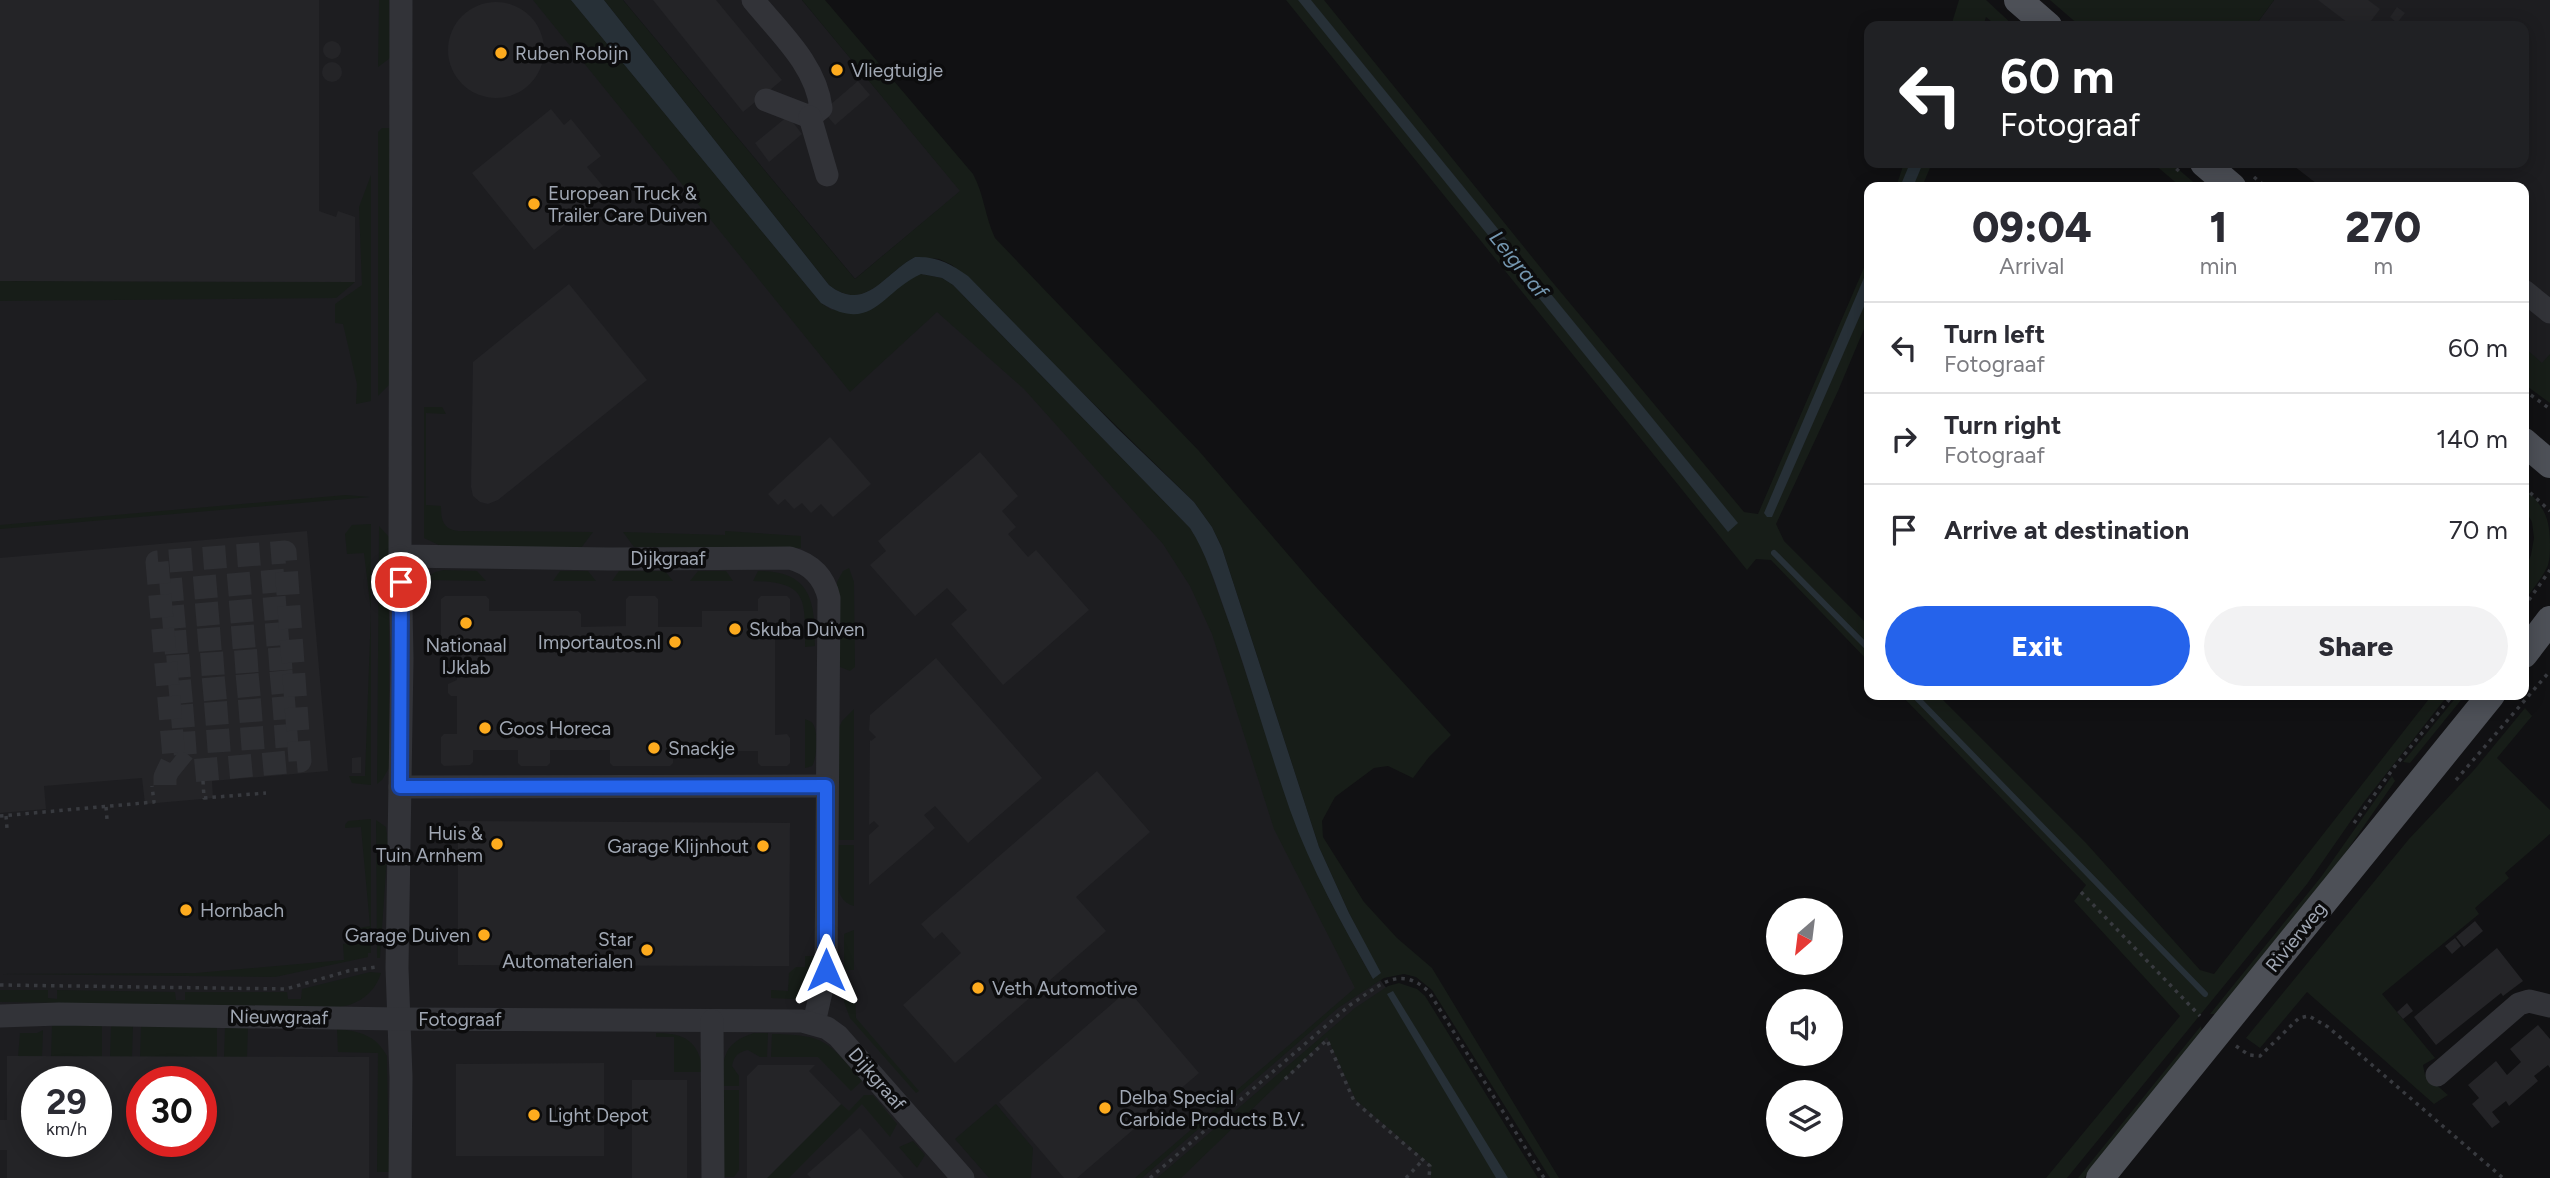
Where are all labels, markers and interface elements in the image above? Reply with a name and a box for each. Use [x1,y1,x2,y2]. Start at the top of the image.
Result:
place label: Ruben Robijn [515,42,628,65]
marker: Ruben Robijn [493,45,509,61]
text: 60 m [2000,46,2115,105]
icon: left [1885,49,1976,140]
place label: Vliegtuigje [851,59,943,82]
marker: Vliegtuigje [829,62,845,78]
text: Fotograaf [2000,106,2140,144]
place label: European Truck & Trailer Care Duiven [548,182,707,227]
marker: European Truck & Trailer Care Duiven [526,196,542,212]
text: 09:04 [1972,202,2092,253]
text: 1 [2210,202,2227,253]
text: 270 [2345,202,2421,253]
water label: Leigraaf [1484,225,1555,304]
text: Arrival [1999,252,2064,280]
text: min [2200,252,2237,280]
text: m [2373,252,2393,280]
text: Turn left [1944,318,2045,350]
icon: left [1885,329,1923,367]
text: 60 m [2448,332,2508,364]
text: Fotograaf [1944,350,2045,378]
text: Turn right [1944,409,2061,441]
icon: right [1885,420,1923,458]
text: 140 m [2436,423,2508,455]
text: Fotograaf [1944,441,2045,469]
icon: arrive [1885,511,1923,549]
text: Arrive at destination [1944,514,2189,546]
text: 70 m [2449,514,2508,546]
street label: Dijkgraaf [630,547,706,570]
pin [371,552,431,612]
icon: arrive [382,563,420,601]
button: Exit [1885,606,2190,686]
button: Share [2204,606,2508,686]
marker: Nationaal IJklab [458,615,474,631]
place label: Skuba Duiven [749,618,865,641]
marker: Skuba Duiven [727,621,743,637]
place label: Importautos.nl [538,631,661,654]
place label: Nationaal IJklab [425,634,507,679]
marker: Importautos.nl [667,634,683,650]
place label: Goos Horeca [499,717,611,740]
marker: Goos Horeca [477,720,493,736]
place label: Snackje [668,737,735,760]
marker: Snackje [646,740,662,756]
place label: Huis & Tuin Arnhem [376,822,484,867]
place label: Garage Klijnhout [607,835,749,858]
marker: Huis & Tuin Arnhem [489,836,505,852]
marker: Garage Klijnhout [755,838,771,854]
street label: Rivierweg [2261,897,2331,977]
north arrow [1766,898,1843,975]
map controls [1766,898,1843,1157]
place label: Hornbach [200,899,284,922]
marker: Hornbach [178,902,194,918]
place label: Garage Duiven [345,924,470,947]
marker: Garage Duiven [476,927,492,943]
place label: Star Automaterialen [502,928,634,973]
position arrow [789,933,863,1007]
marker: Star Automaterialen [639,942,655,958]
place label: Veth Automotive [992,977,1138,1000]
marker: Veth Automotive [970,980,986,996]
button: sound [1766,989,1843,1066]
street label: Nieuwgraaf [229,1005,329,1029]
street label: Fotograaf [418,1008,502,1031]
street label: Dijkgraaf [844,1043,910,1115]
speed limit sign: 30 [126,1066,217,1157]
button: layers [1766,1080,1843,1157]
text: 29 [46,1081,87,1123]
place label: Delba Special Carbide Products B.V. [1119,1086,1304,1131]
marker: Delba Special Carbide Products B.V. [1097,1100,1113,1116]
place label: Light Depot [548,1104,649,1127]
marker: Light Depot [526,1107,542,1123]
text: km/h [46,1118,87,1140]

